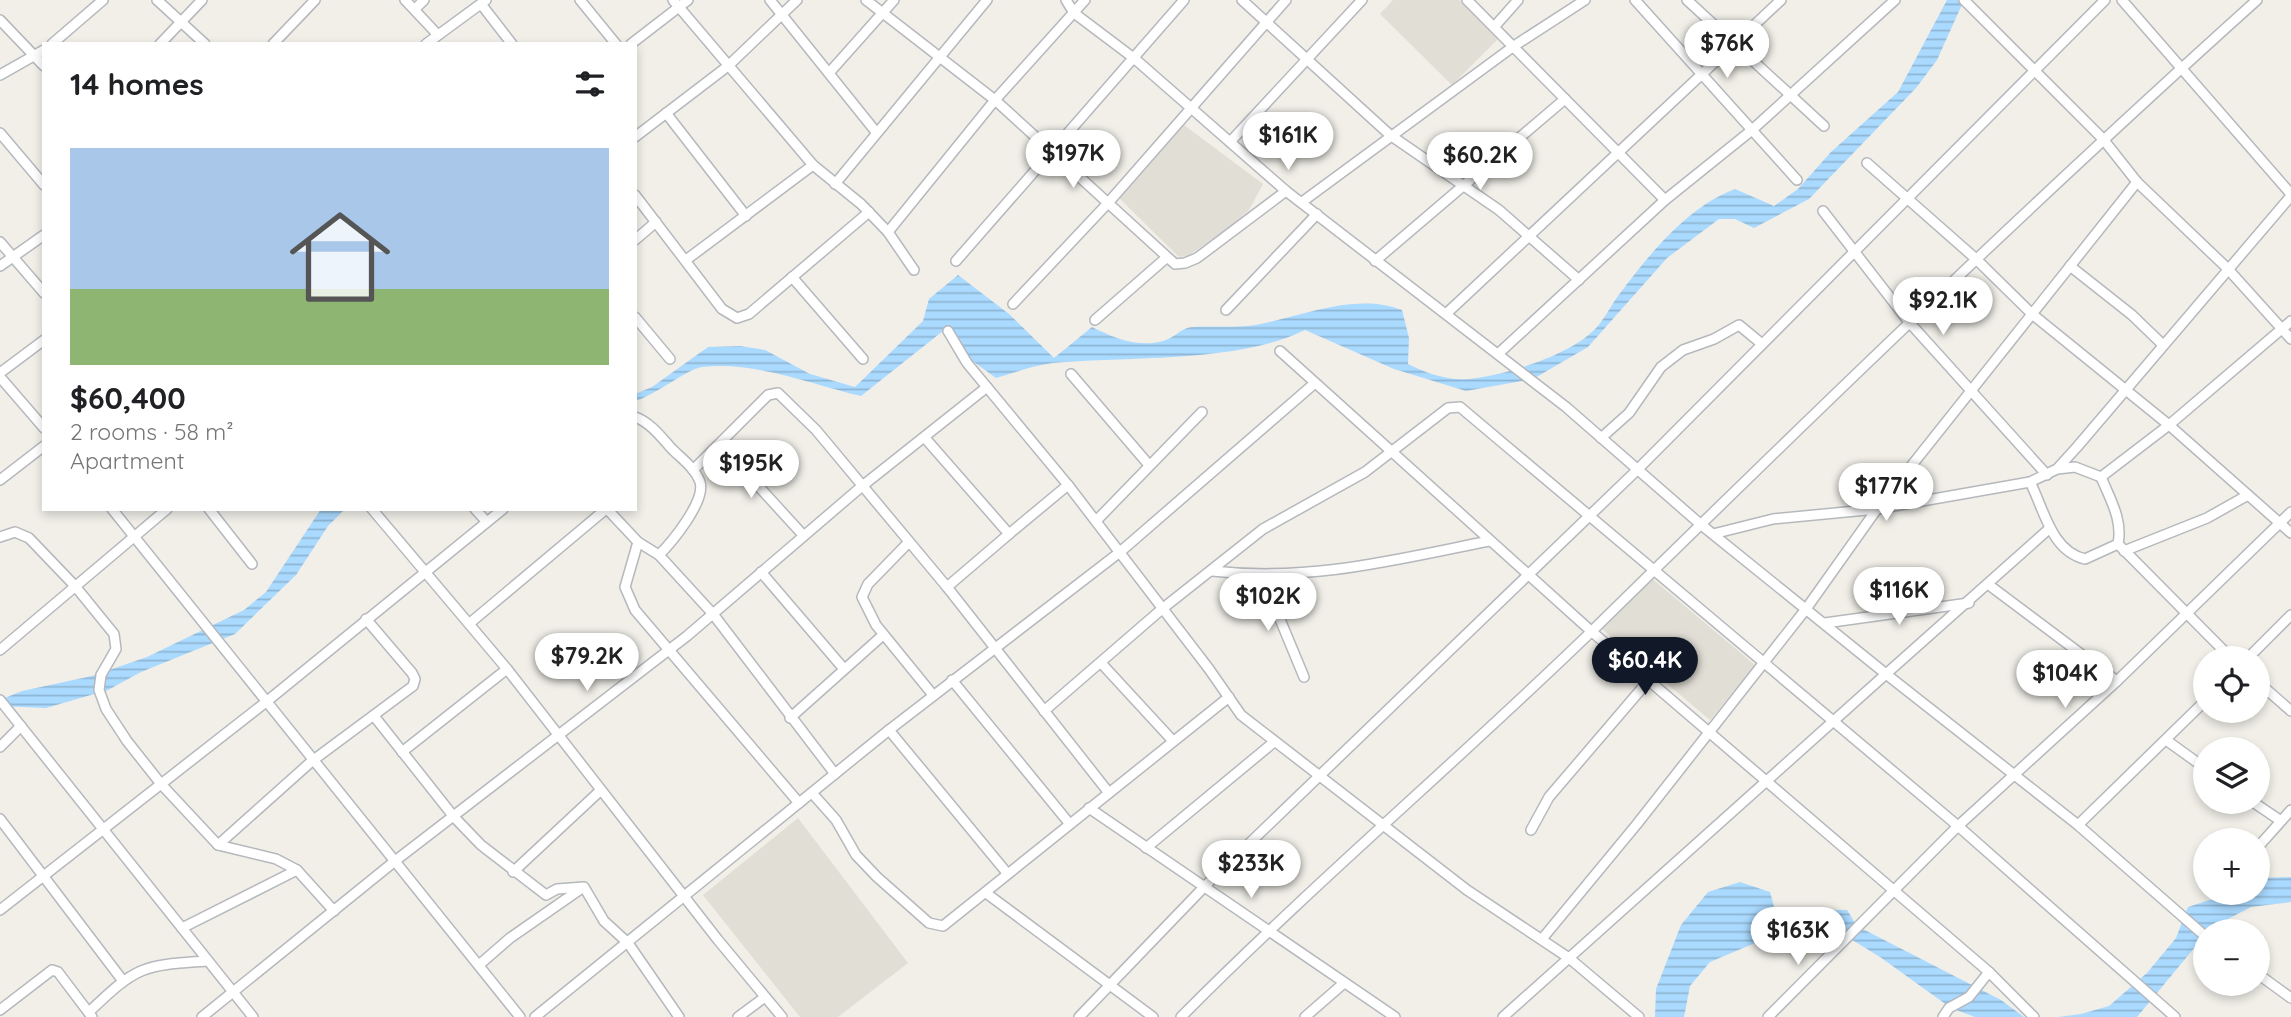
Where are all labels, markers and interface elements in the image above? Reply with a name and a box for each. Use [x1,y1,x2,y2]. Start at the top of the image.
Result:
pin: $76K [1686,20,1768,80]
text: $76K [1700,28,1754,57]
text: 14 homes [70,65,204,103]
icon: filters [571,65,609,103]
pin: $161K [1239,113,1337,172]
text: $161K [1259,120,1317,149]
pin: $197K [1024,130,1122,190]
pin: $60.2K [1423,132,1537,192]
text: $197K [1042,138,1104,167]
text: $60.2K [1443,140,1517,169]
icon: home [277,194,403,320]
pin: $92.1K [1886,278,2000,337]
text: $92.1K [1909,285,1977,314]
text: $60,400 [70,379,186,417]
text: 2 rooms · 58 m² [70,417,233,446]
pin: $195K [702,440,800,500]
text: Apartment [70,446,184,475]
text: $195K [719,448,783,477]
pin: $177K [1837,463,1935,523]
text: $177K [1855,471,1918,500]
pin: $116K [1850,568,1948,627]
pin: $102K [1219,574,1317,633]
text: $116K [1869,575,1929,604]
text: $102K [1236,581,1300,610]
pin: $79.2K [530,634,644,693]
pin: $60.4K [1588,638,1702,697]
text: $79.2K [551,641,623,670]
text: $60.4K [1608,645,1682,674]
map controls [2193,646,2270,996]
button: locate [2193,646,2270,723]
pin: $104K [2016,650,2114,710]
text: $104K [2032,658,2098,687]
button: layers [2193,737,2270,814]
button: + [2193,828,2270,905]
pin: $233K [1202,841,1300,900]
text: $233K [1218,848,1284,877]
pin: $163K [1749,908,1847,967]
text: $163K [1767,915,1829,944]
button: − [2193,919,2270,996]

